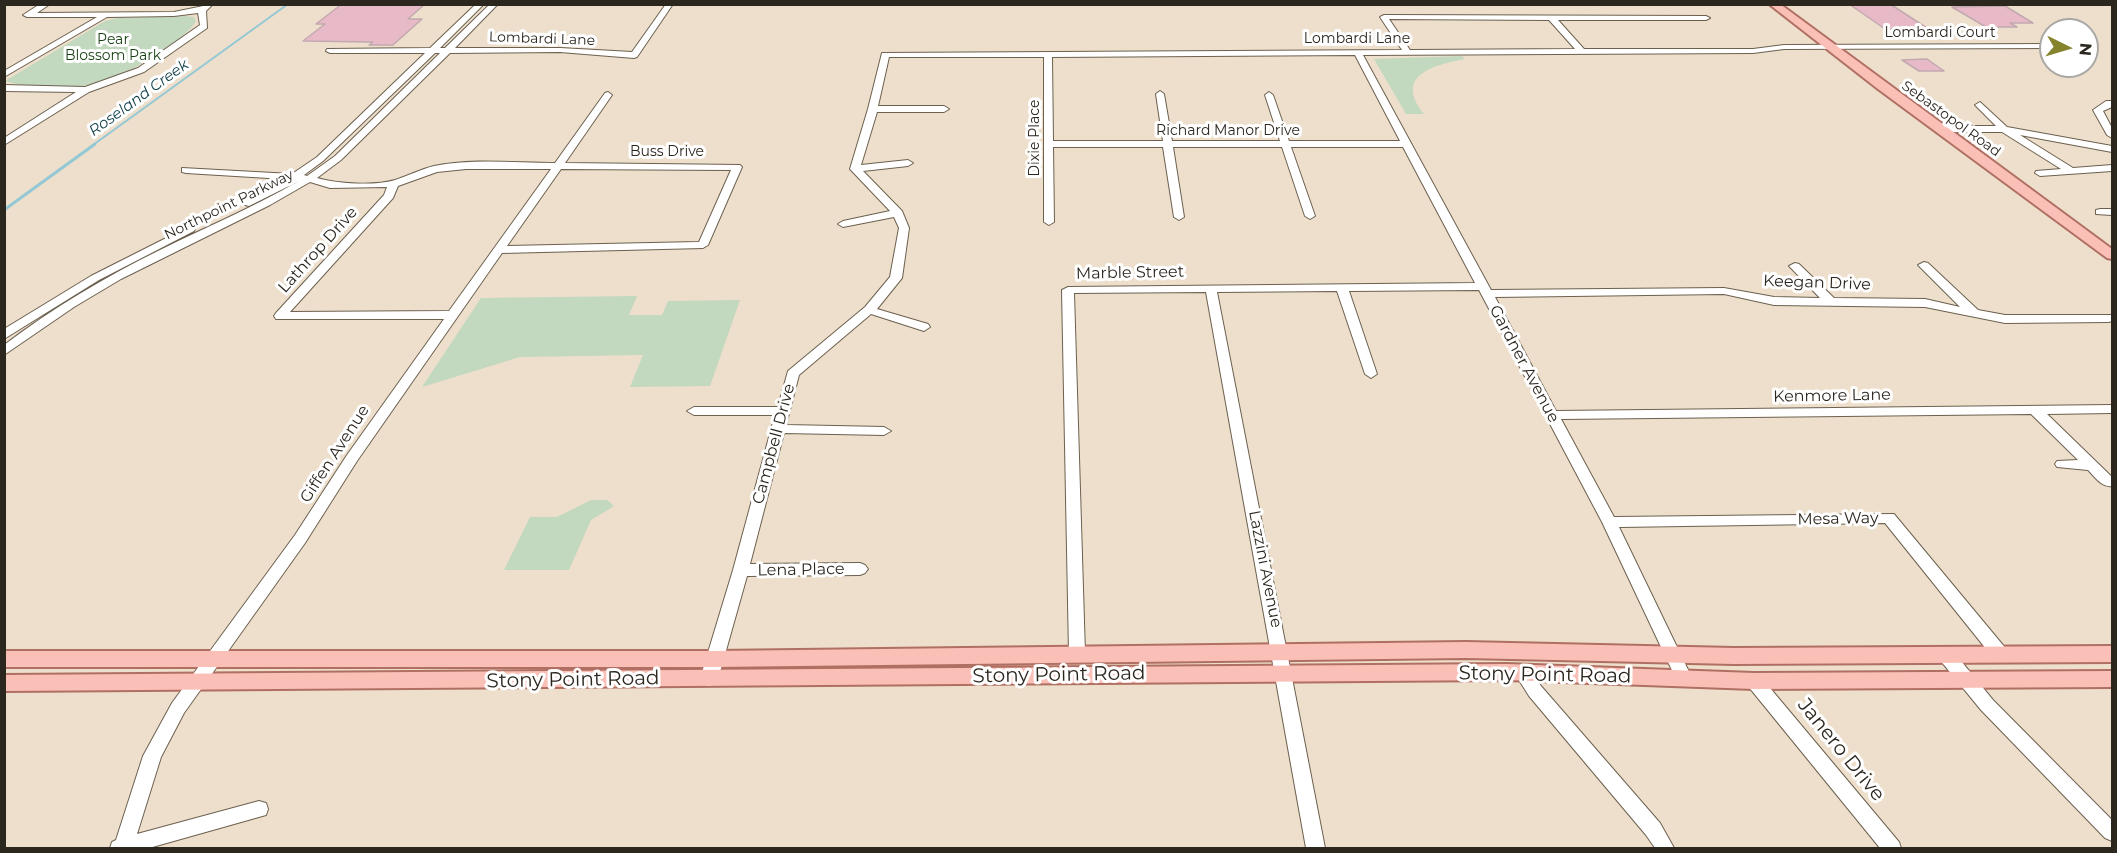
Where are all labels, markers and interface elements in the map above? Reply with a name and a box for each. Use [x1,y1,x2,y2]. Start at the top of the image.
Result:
north arrow [2039,18,2099,78]
street label: Lombardi Court [1884,25,1996,41]
street label: Lombardi Lane [489,29,595,49]
street label: Lombardi Lane [1304,31,1410,47]
park label: Pear Blossom Park [65,32,161,64]
text: N [2075,42,2095,57]
water label: Roseland Creek [86,56,192,140]
street label: Sebastopol Road [1898,77,2004,161]
street label: Dixie Place [1027,100,1043,176]
street label: Richard Manor Drive [1156,123,1300,139]
street label: Buss Drive [630,144,704,160]
street label: Northpoint Parkway [162,167,296,243]
street label: Lathrop Drive [274,203,362,297]
street label: Marble Street [1076,262,1184,284]
street label: Keegan Drive [1763,272,1871,294]
street label: Gardner Avenue [1485,302,1563,426]
street label: Campbell Drive [749,382,799,506]
street label: Kenmore Lane [1773,385,1891,407]
street label: Giffen Avenue [296,402,374,506]
street label: Lazzini Avenue [1244,509,1286,629]
street label: Mesa Way [1797,509,1879,529]
street label: Lena Place [757,560,845,580]
street label: Stony Point Road [972,661,1146,689]
street label: Stony Point Road [1458,661,1632,689]
street label: Stony Point Road [486,666,660,694]
street label: Janero Drive [1792,694,1890,806]

